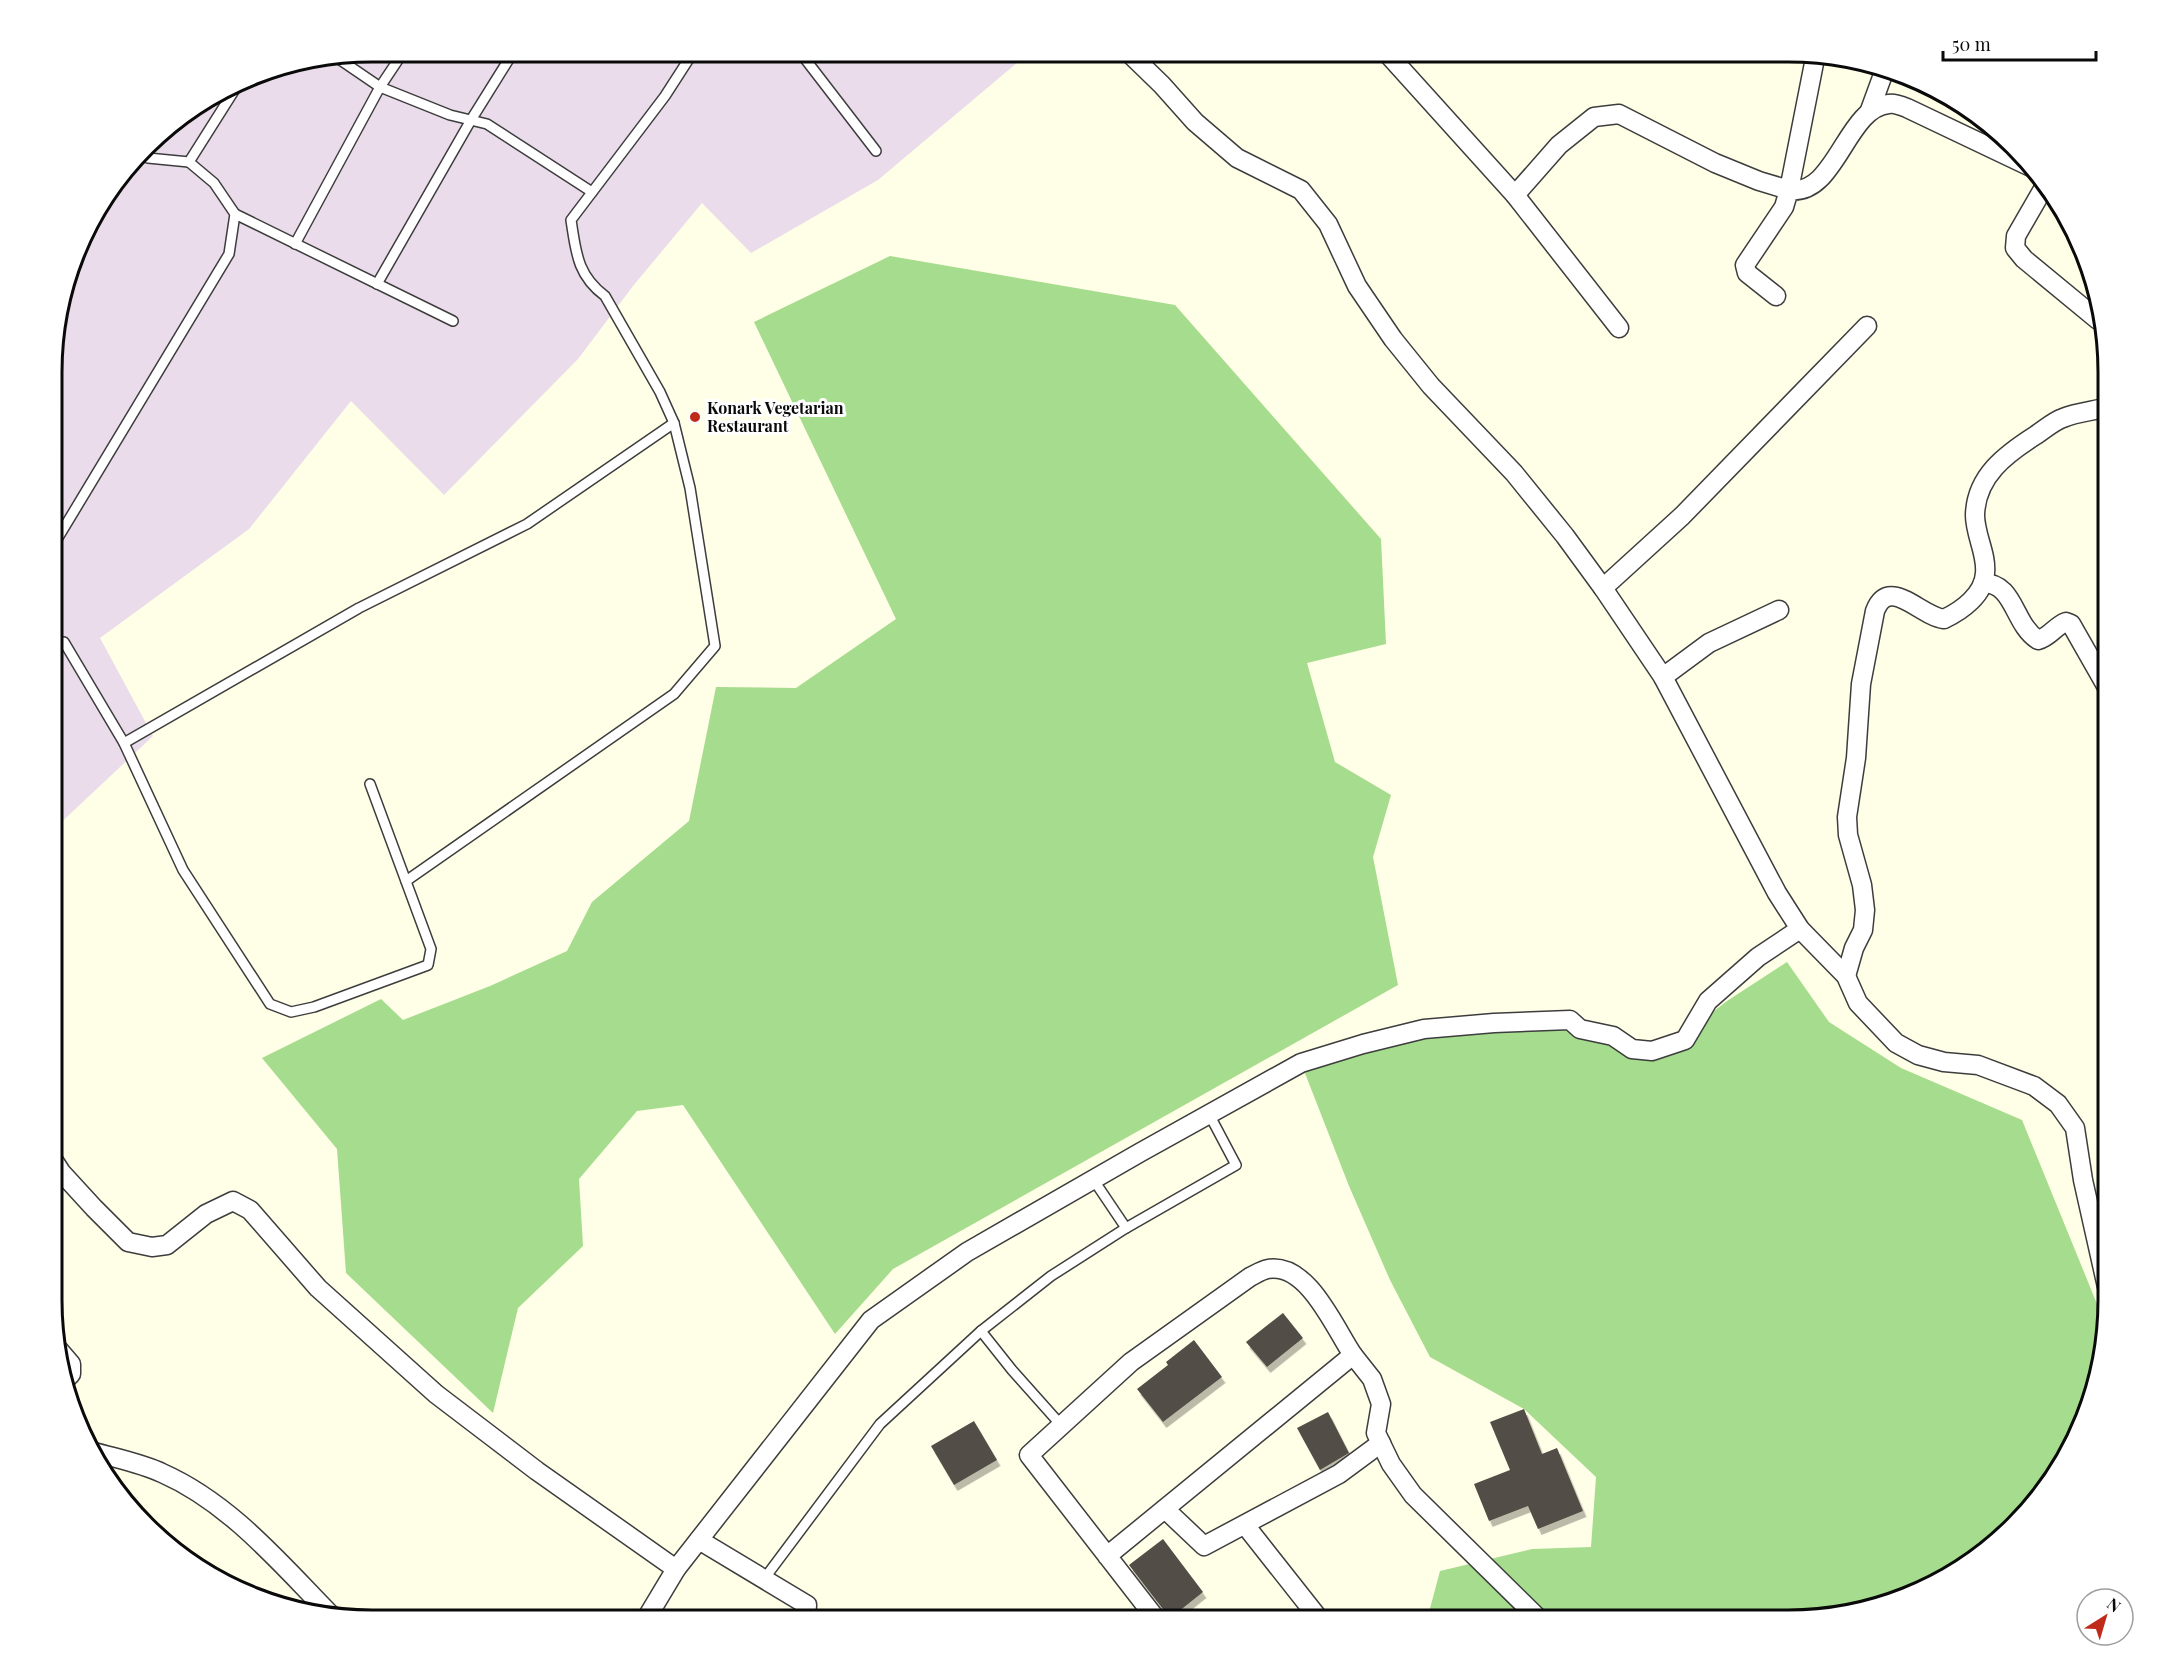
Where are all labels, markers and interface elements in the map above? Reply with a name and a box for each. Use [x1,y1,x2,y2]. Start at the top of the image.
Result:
scale bar [1943,24,2096,62]
text: 50 m [1952,32,1991,56]
place label: Konark Vegetarian Restaurant [707,397,844,436]
marker: Konark Vegetarian Restaurant [688,410,702,424]
north arrow [2075,1587,2135,1647]
text: N [2103,1593,2126,1617]

